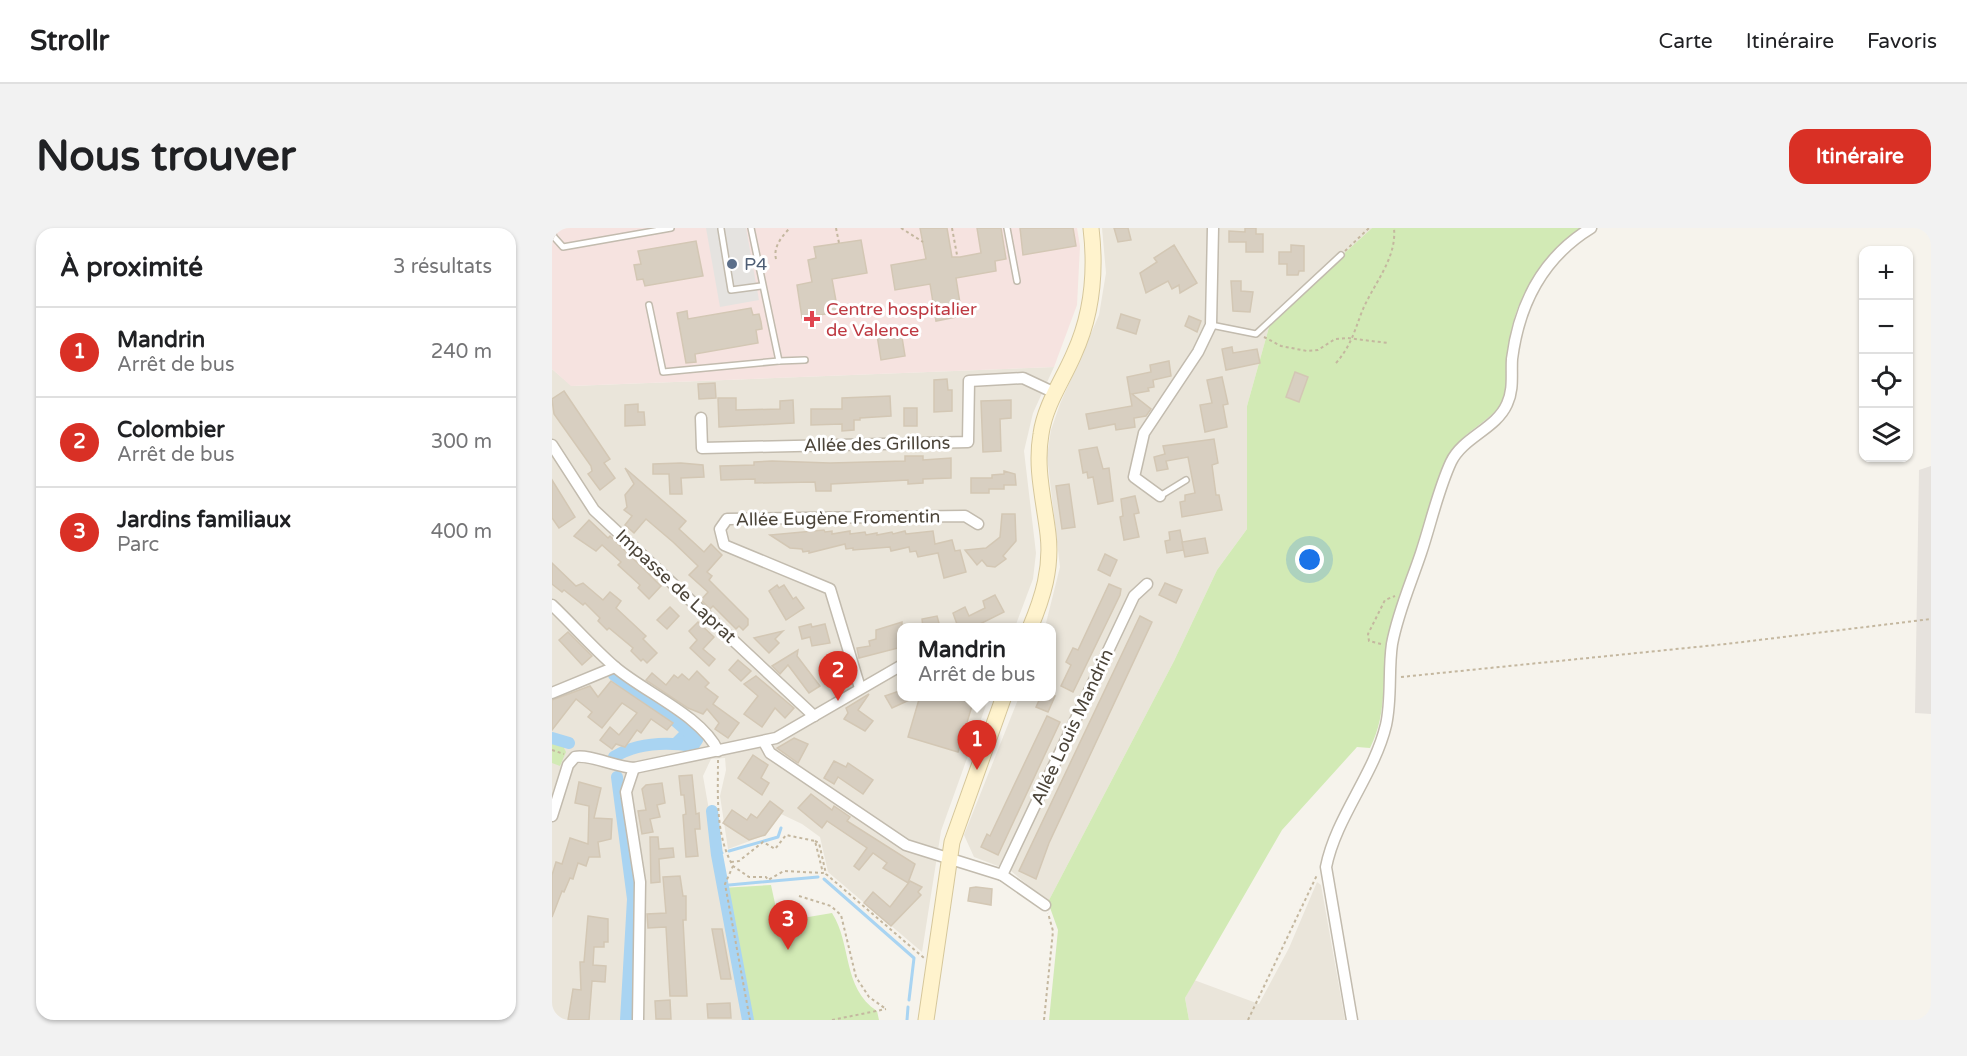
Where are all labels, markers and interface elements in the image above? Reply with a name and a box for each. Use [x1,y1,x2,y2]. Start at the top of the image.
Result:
text: Strollr [30,24,109,58]
text: Carte [1659,29,1713,54]
text: Itinéraire [1746,29,1834,54]
text: Favoris [1867,29,1937,54]
button: Itinéraire [1789,129,1931,184]
text: Nous trouver [36,131,296,182]
map controls [1859,246,1913,462]
button: + [1859,246,1913,300]
text: À proximité [60,252,203,283]
place label: P4 [744,253,767,275]
text: 3 résultats [393,255,492,279]
marker: P4 [725,257,739,271]
place label: Centre hospitalier de Valence [826,298,977,341]
button: − [1859,300,1913,354]
marker: Centre hospitalier de Valence [803,310,821,328]
text: Mandrin [117,327,205,353]
text: 1 [73,340,86,364]
text: 240 m [431,340,492,364]
text: Arrêt de bus [117,353,235,377]
button: locate [1859,354,1913,408]
button: layers [1859,408,1913,462]
text: Colombier [117,417,225,443]
text: 2 [73,430,86,454]
text: 300 m [431,430,492,454]
street label: Allée des Grillons [803,432,951,456]
text: Arrêt de bus [117,443,235,467]
street label: Allée Eugène Fromentin [735,505,941,531]
text: Jardins familiaux [117,507,291,533]
text: 3 [73,520,86,544]
text: 400 m [431,520,492,544]
street label: Impasse de Laprat [611,524,741,648]
text: Parc [117,533,159,557]
your location [1295,545,1324,574]
popup [897,623,1056,701]
text: Mandrin [918,637,1006,663]
street label: Allée Louis Mandrin [1026,646,1118,808]
pin: 2 [818,652,858,701]
text: Arrêt de bus [918,663,1035,687]
pin: 1 [958,720,996,770]
pin: 3 [768,900,808,950]

